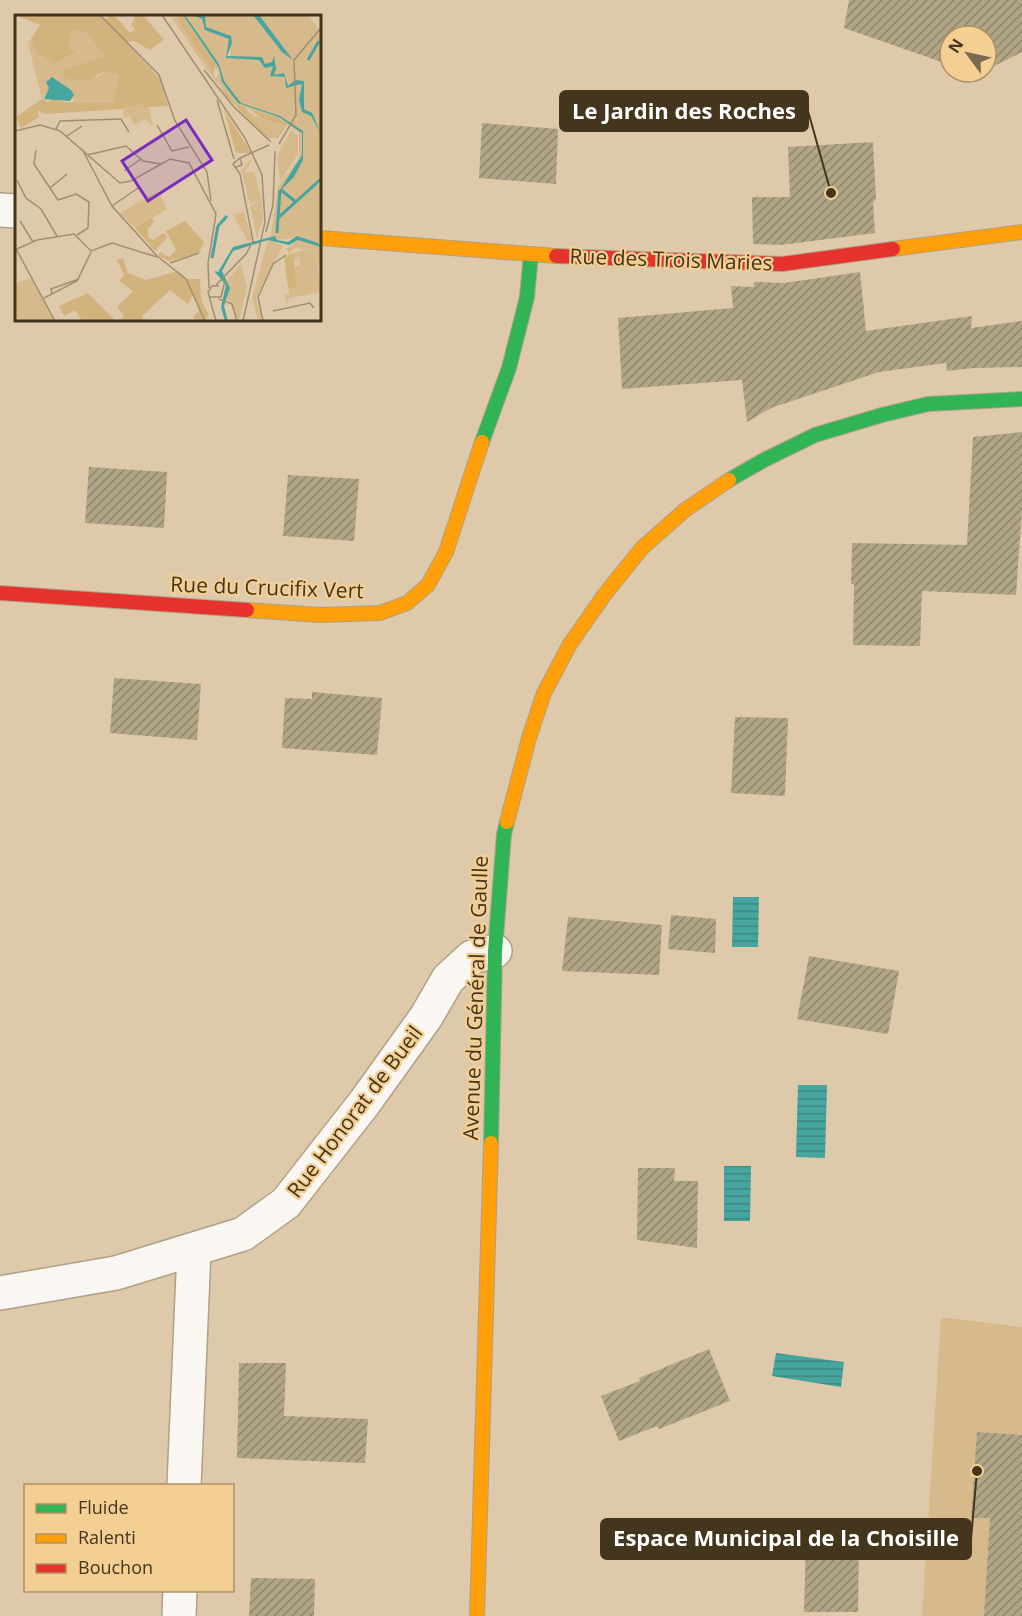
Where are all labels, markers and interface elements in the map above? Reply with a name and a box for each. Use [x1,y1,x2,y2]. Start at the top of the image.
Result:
inset map [15,15,321,321]
north arrow [938,24,998,84]
text: N [943,34,968,57]
callout: Le Jardin des Roches [560,91,808,131]
text: Le Jardin des Roches [572,95,796,125]
street label: Rue des Trois Maries [569,241,773,277]
street label: Rue du Crucifix Vert [170,570,364,604]
street label: Avenue du Général de Gaulle [456,855,494,1141]
street label: Rue Honorat de Bueil [280,1020,428,1203]
legend [24,1484,234,1592]
text: Fluide [78,1495,129,1519]
callout: Espace Municipal de la Choisille [601,1519,971,1559]
text: Espace Municipal de la Choisille [613,1522,959,1552]
text: Ralenti [78,1525,136,1549]
text: Bouchon [78,1555,153,1579]

